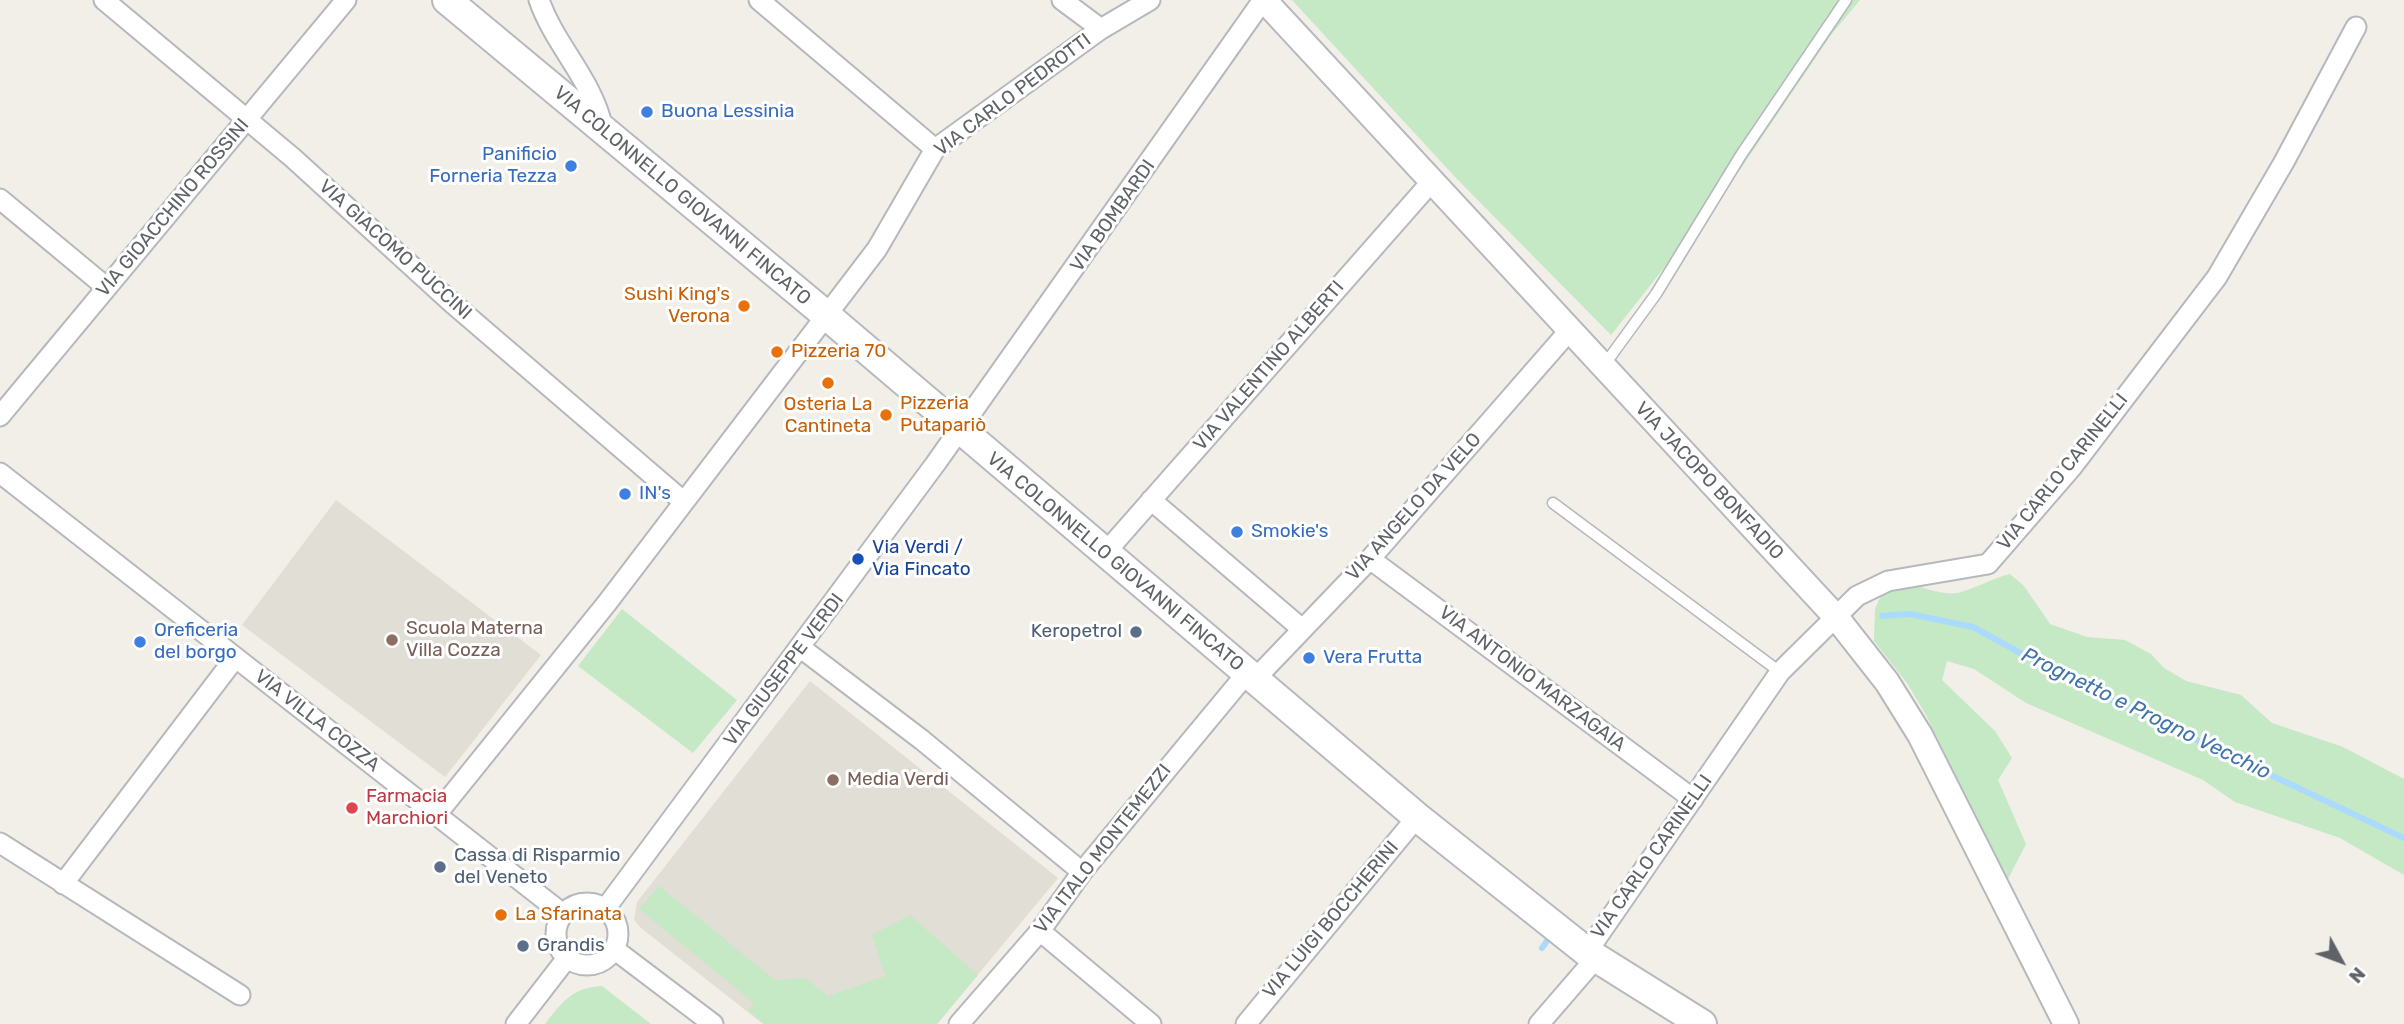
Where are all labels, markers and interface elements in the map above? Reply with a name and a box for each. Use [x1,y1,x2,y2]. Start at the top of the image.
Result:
street label: VIA CARLO PEDROTTI [930,29,1096,161]
street label: VIA COLONNELLO GIOVANNI FINCATO [549,82,815,310]
place label: Buona Lessinia [661,101,794,123]
marker: Buona Lessinia [639,104,655,120]
street label: VIA GIOACCHINO ROSSINI [92,114,254,302]
place label: Panificio Forneria Tezza [429,144,557,188]
street label: VIA BOMBARDI [1066,156,1160,276]
marker: Panificio Forneria Tezza [563,158,579,174]
street label: VIA GIACOMO PUCCINI [314,175,476,325]
street label: VIA VALENTINO ALBERTI [1189,276,1349,456]
place label: Sushi King's Verona [624,284,730,328]
marker: Sushi King's Verona [736,298,752,314]
place label: Pizzeria 70 [791,341,886,363]
marker: Pizzeria 70 [769,344,785,360]
marker: Osteria La Cantineta [820,375,836,391]
street label: VIA CARLO CARINELLI [1993,389,2133,555]
place label: Pizzeria Putapariò [900,393,986,437]
place label: Osteria La Cantineta [784,394,872,438]
street label: VIA JACOPO BONFADIO [1630,397,1788,565]
marker: Pizzeria Putapariò [878,407,894,423]
street label: VIA ANGELO DA VELO [1342,428,1486,586]
street label: VIA COLONNELLO GIOVANNI FINCATO [982,448,1248,676]
place label: IN's [639,483,671,505]
marker: IN's [617,486,633,502]
place label: Smokie's [1251,521,1329,543]
marker: Smokie's [1229,524,1245,540]
place label: Via Verdi / Via Fincato [872,537,971,581]
marker: Via Verdi / Via Fincato [850,551,866,567]
street label: VIA GIUSEPPE VERDI [719,589,849,751]
street label: VIA ANTONIO MARZAGAIA [1434,601,1630,757]
place label: Scuola Materna Villa Cozza [406,618,543,662]
place label: Oreficeria del borgo [154,620,238,664]
place label: Keropetrol [1031,621,1122,643]
marker: Keropetrol [1128,624,1144,640]
marker: Scuola Materna Villa Cozza [384,632,400,648]
marker: Oreficeria del borgo [132,634,148,650]
water label: Prognetto e Progno Vecchio [2017,643,2275,785]
place label: Vera Frutta [1323,647,1422,669]
marker: Vera Frutta [1301,650,1317,666]
street label: VIA VILLA COZZA [250,665,384,777]
street label: VIA ITALO MONTEMEZZI [1030,760,1176,938]
place label: Media Verdi [847,769,949,791]
street label: VIA CARLO CARINELLI [1587,771,1717,943]
marker: Media Verdi [825,772,841,788]
place label: Farmacia Marchiori [366,786,448,830]
marker: Farmacia Marchiori [344,800,360,816]
street label: VIA LUIGI BOCCHERINI [1258,837,1404,1003]
place label: Cassa di Risparmio del Veneto [454,845,620,889]
marker: Cassa di Risparmio del Veneto [432,859,448,875]
place label: La Sfarinata [515,904,622,926]
marker: La Sfarinata [493,907,509,923]
north arrow [2306,926,2376,996]
place label: Grandis [537,935,605,957]
marker: Grandis [515,938,531,954]
text: N [2344,962,2370,988]

